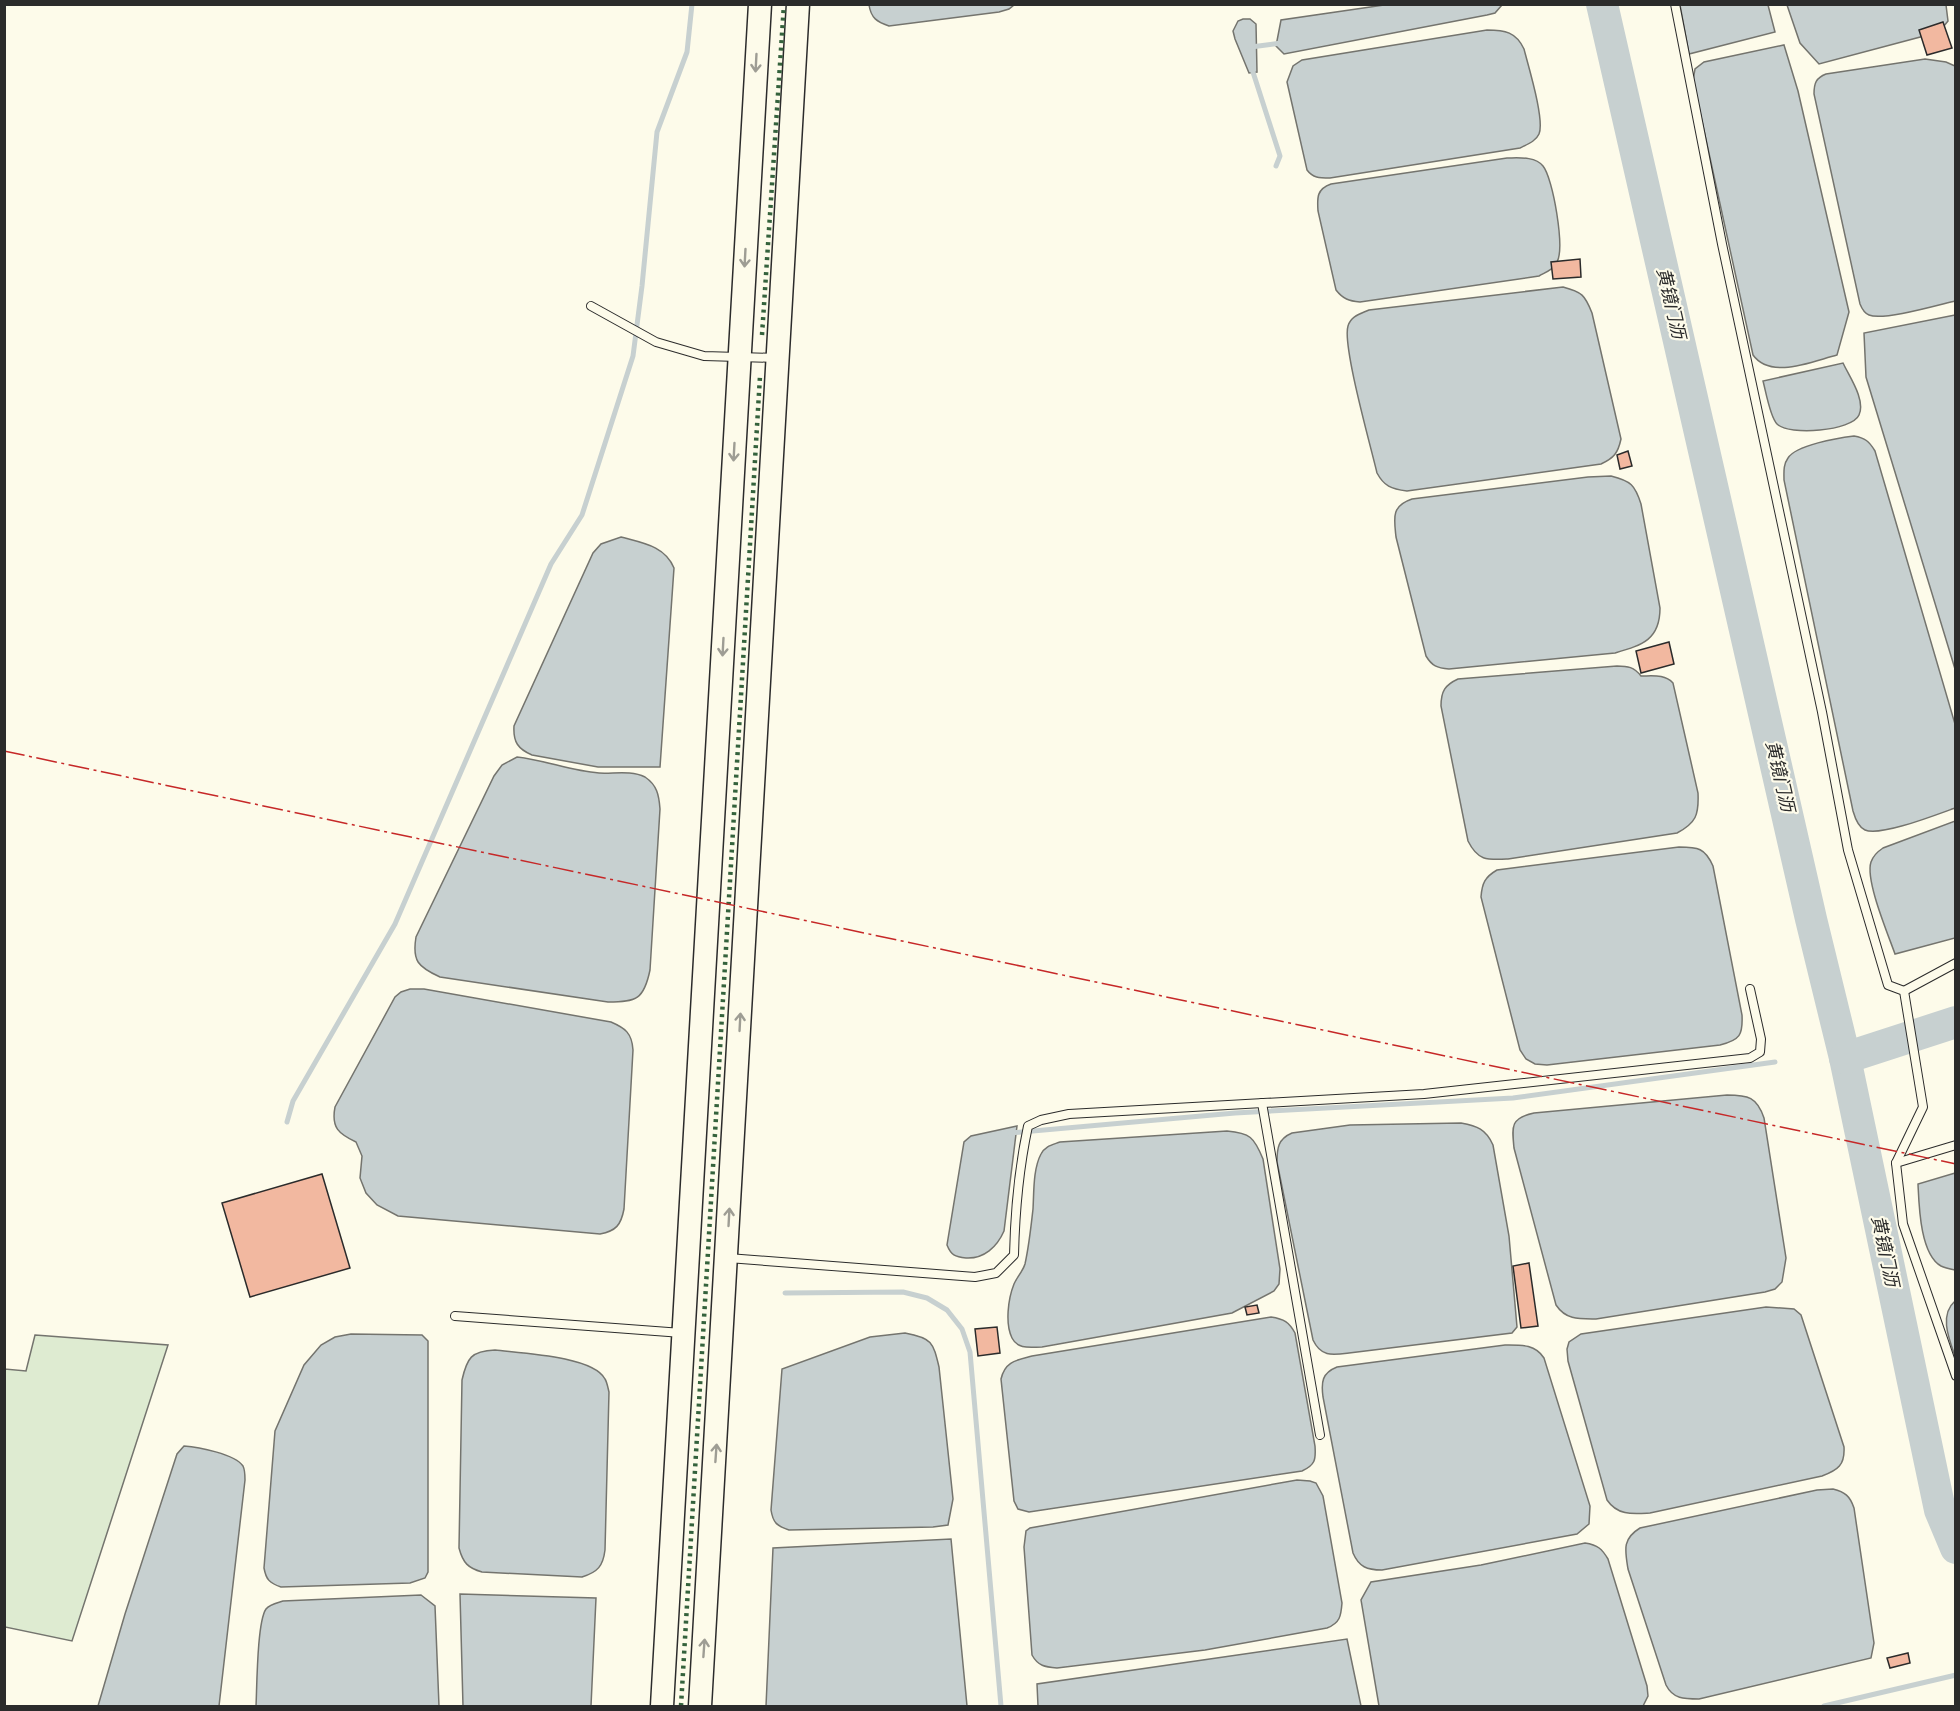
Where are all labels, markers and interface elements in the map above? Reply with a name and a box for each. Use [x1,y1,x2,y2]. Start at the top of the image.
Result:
one-way arrow [751,52,762,72]
one-way arrow [740,247,751,267]
water label: 黄镜门沥 [1651,265,1691,344]
one-way arrow [729,442,740,462]
one-way arrow [718,636,729,656]
water label: 黄镜门沥 [1760,738,1800,817]
one-way arrow [735,1013,746,1033]
one-way arrow [724,1207,735,1227]
water label: 黄镜门沥 [1866,1213,1905,1292]
one-way arrow [710,1444,721,1464]
one-way arrow [698,1639,709,1659]

